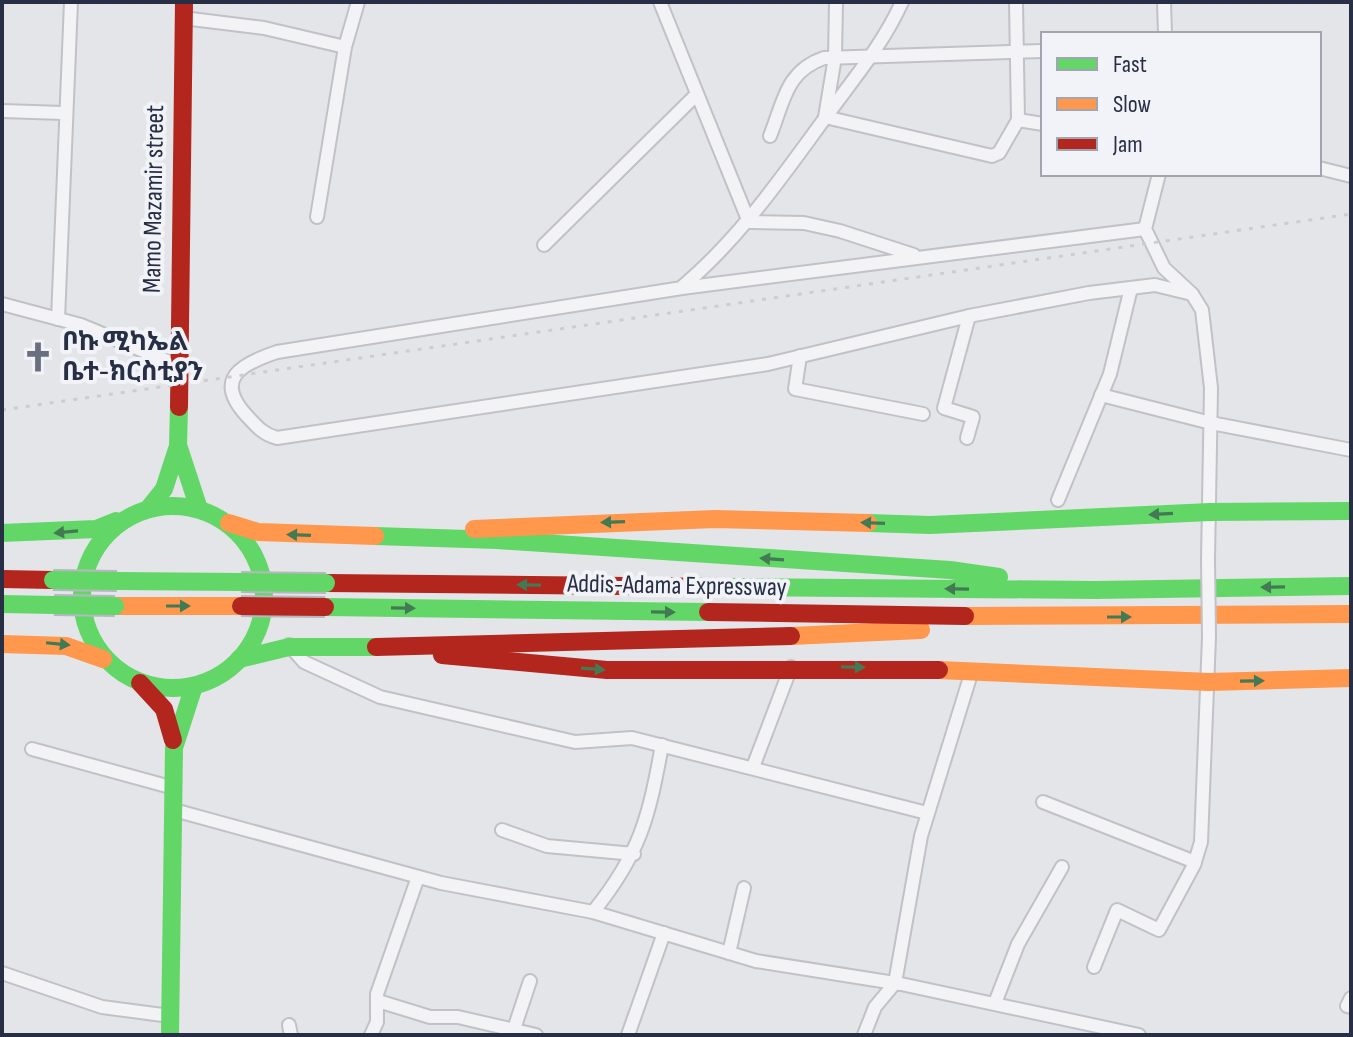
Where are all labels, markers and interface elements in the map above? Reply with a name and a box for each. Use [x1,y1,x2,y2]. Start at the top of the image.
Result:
legend [1041,32,1321,176]
text: Fast [1113,50,1147,79]
text: Slow [1113,90,1151,119]
street label: Mamo Mazamir street [137,105,171,293]
text: Jam [1112,130,1143,159]
place label: ቦኩ ሚካኤል ቤተ-ክርስቲያን [62,327,203,388]
church icon: ቦኩ ሚካኤል ቤተ-ክርስቲያን [21,340,55,374]
one-way arrow [1148,508,1173,521]
one-way arrow [600,516,625,529]
one-way arrow [860,517,885,530]
one-way arrow [53,526,78,539]
one-way arrow [286,529,311,542]
one-way arrow [759,552,784,565]
street label: Addis-Adama Expressway [566,569,787,603]
one-way arrow [516,579,541,591]
one-way arrow [1260,581,1285,593]
one-way arrow [944,583,969,595]
one-way arrow [166,600,191,612]
one-way arrow [391,602,416,614]
one-way arrow [651,605,676,618]
one-way arrow [1107,611,1132,623]
one-way arrow [46,638,71,651]
one-way arrow [841,661,866,673]
one-way arrow [581,663,606,676]
one-way arrow [1240,675,1265,687]

